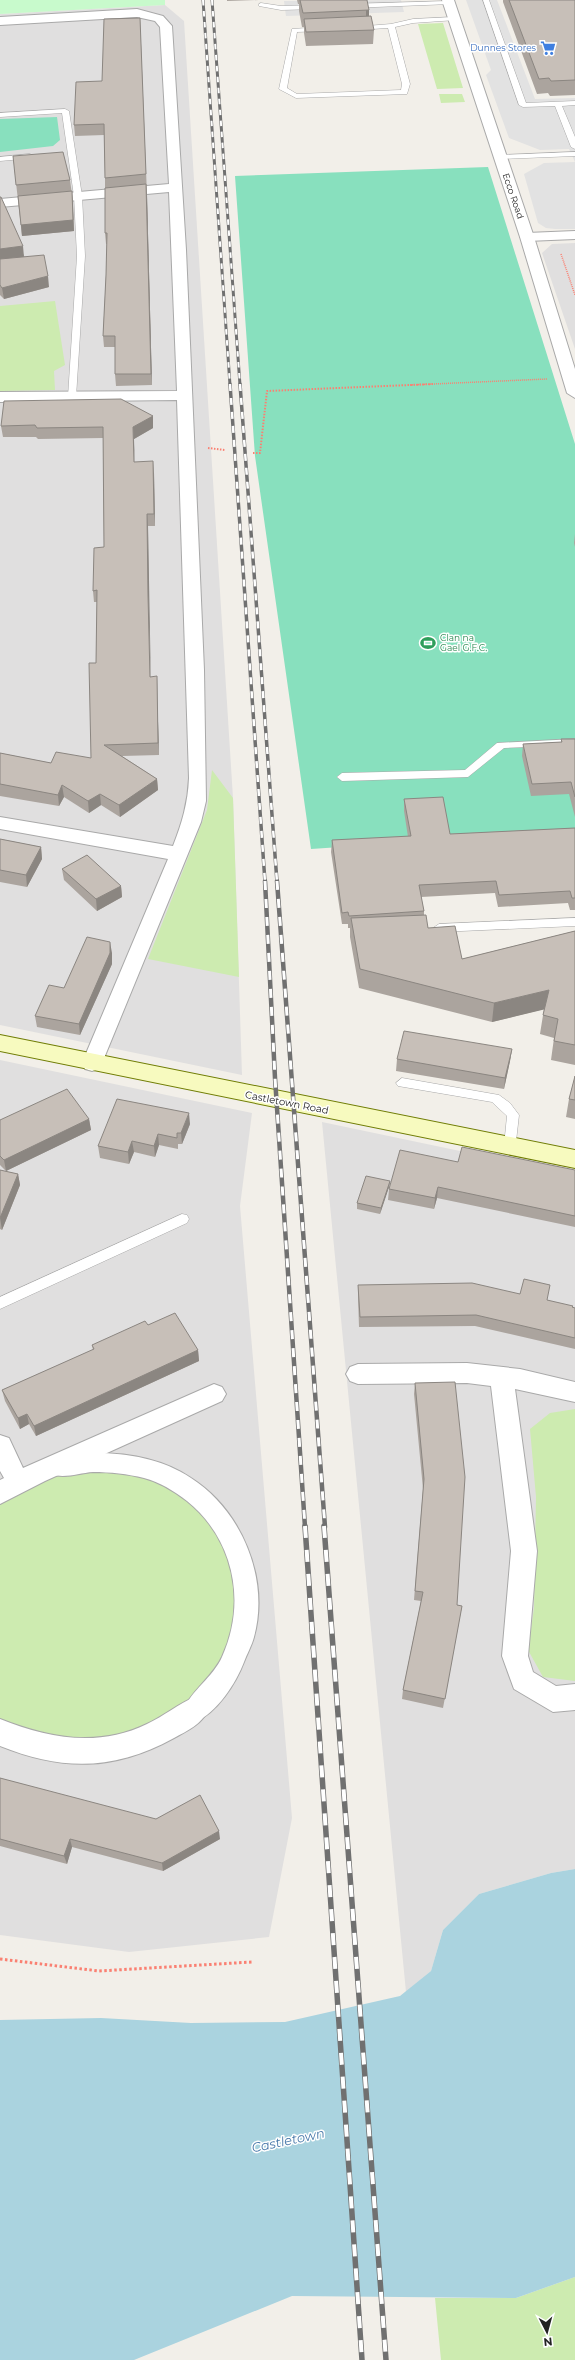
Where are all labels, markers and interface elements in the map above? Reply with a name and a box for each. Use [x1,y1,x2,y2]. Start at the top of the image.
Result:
supermarket icon: Dunnes Stores [539,39,557,57]
place label: Dunnes Stores [470,42,537,53]
street label: Ecco Road [501,172,526,220]
place label: Clan na Gael G.F.C. [440,632,487,653]
sports icon: Clan na Gael G.F.C. [419,634,437,652]
street label: Castletown Road [244,1088,330,1117]
water label: Castletown [250,2124,326,2156]
north arrow [527,2312,567,2352]
text: N [543,2335,553,2349]

